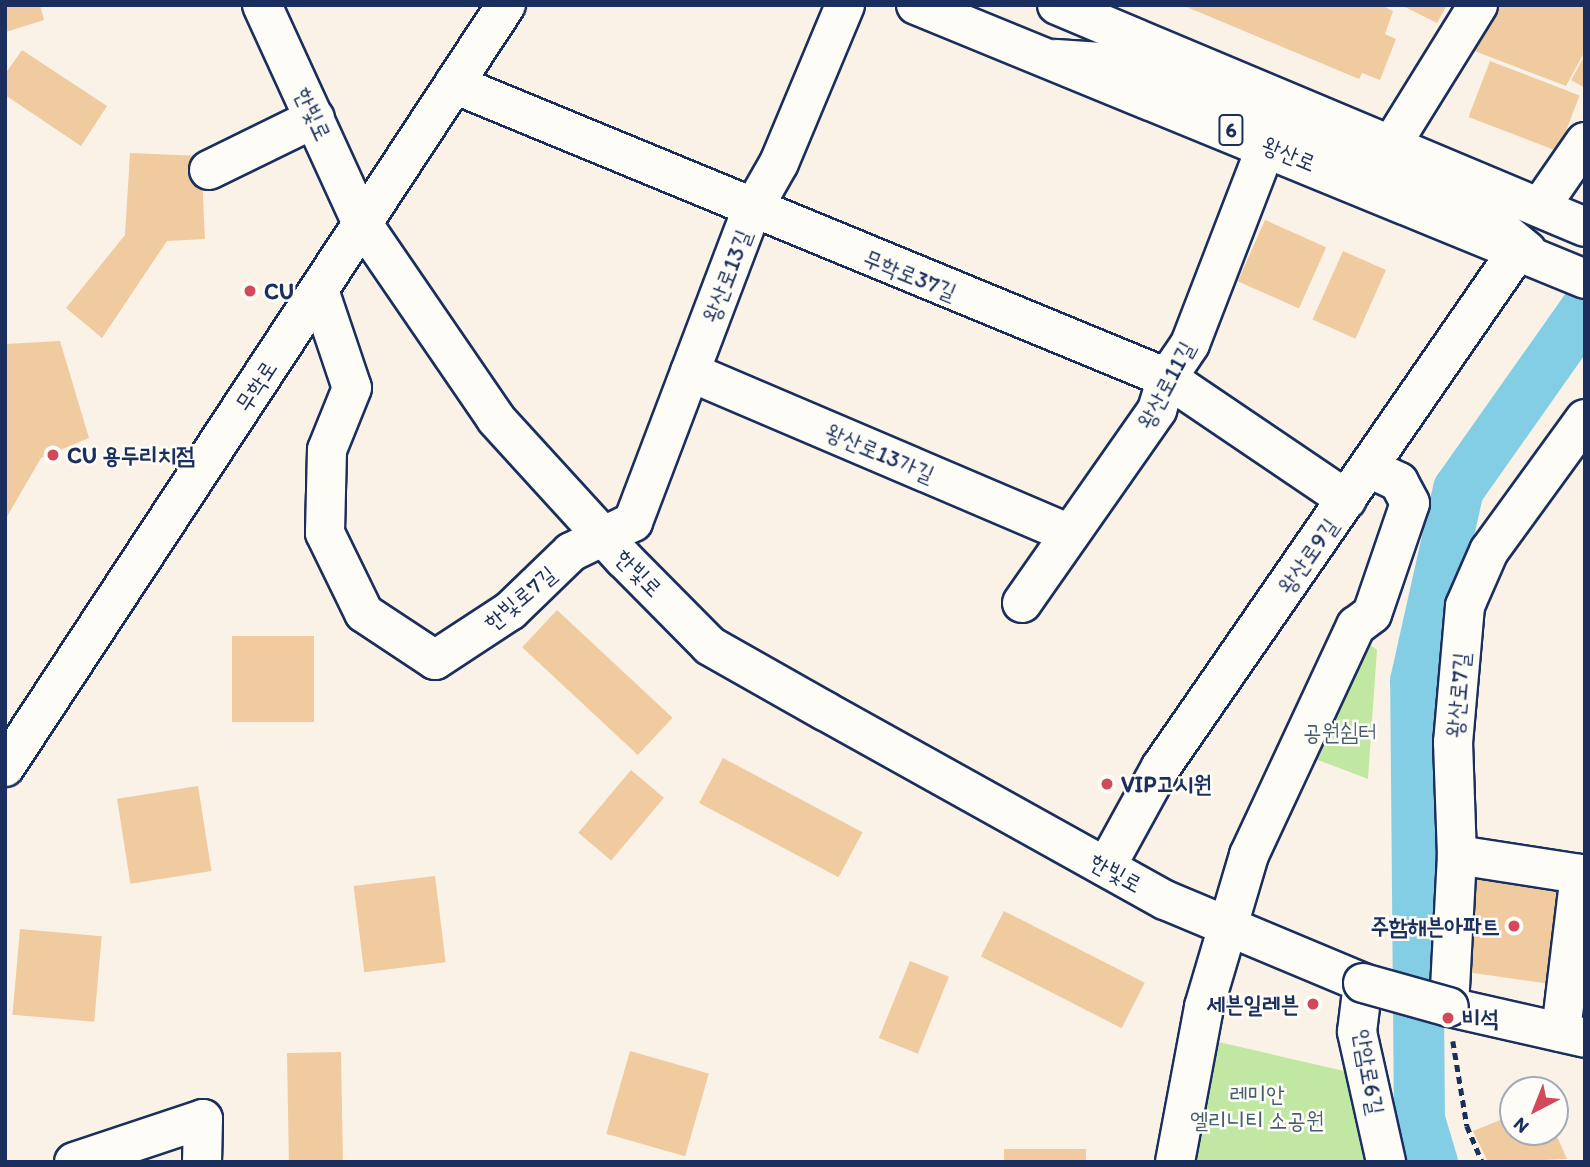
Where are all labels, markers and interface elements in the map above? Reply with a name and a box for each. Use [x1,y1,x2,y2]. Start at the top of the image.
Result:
street label: 한빛로 [289,83,337,145]
road number: 6 [1217,113,1245,148]
street label: 왕산로 [1258,131,1320,177]
street label: 왕산로13길 [697,226,757,326]
street label: 무학로37길 [859,244,961,306]
place label: CU [264,277,294,305]
marker: CU [242,283,258,299]
street label: 왕산로11길 [1131,336,1201,434]
street label: 무학로 [229,355,283,417]
street label: 왕산로13가길 [821,418,939,488]
place label: CU 용두리치점 [67,441,195,469]
marker: CU 용두리치점 [45,447,61,463]
street label: 왕산로9길 [1272,513,1344,599]
street label: 한빛로 [610,543,668,603]
street label: 한빛로7길 [478,560,562,636]
street label: 왕산로7길 [1441,651,1475,739]
park label: 공원쉼터 [1303,718,1377,746]
place label: VIP고시원 [1121,770,1212,798]
marker: VIP고시원 [1099,776,1115,792]
street label: 한빛로 [1085,847,1147,899]
place label: 주함해븐아파트 [1370,912,1500,940]
marker: 주함해븐아파트 [1506,918,1522,934]
place label: 세븐일레븐 [1206,990,1299,1018]
marker: 세븐일레븐 [1305,996,1321,1012]
place label: 비석 [1462,1004,1499,1032]
marker: 비석 [1440,1010,1456,1026]
street label: 안암로6길 [1348,1027,1390,1117]
north arrow [1499,1076,1569,1146]
park label: 레미안 엘리니티 소공원 [1190,1080,1324,1134]
text: N [1508,1113,1533,1138]

